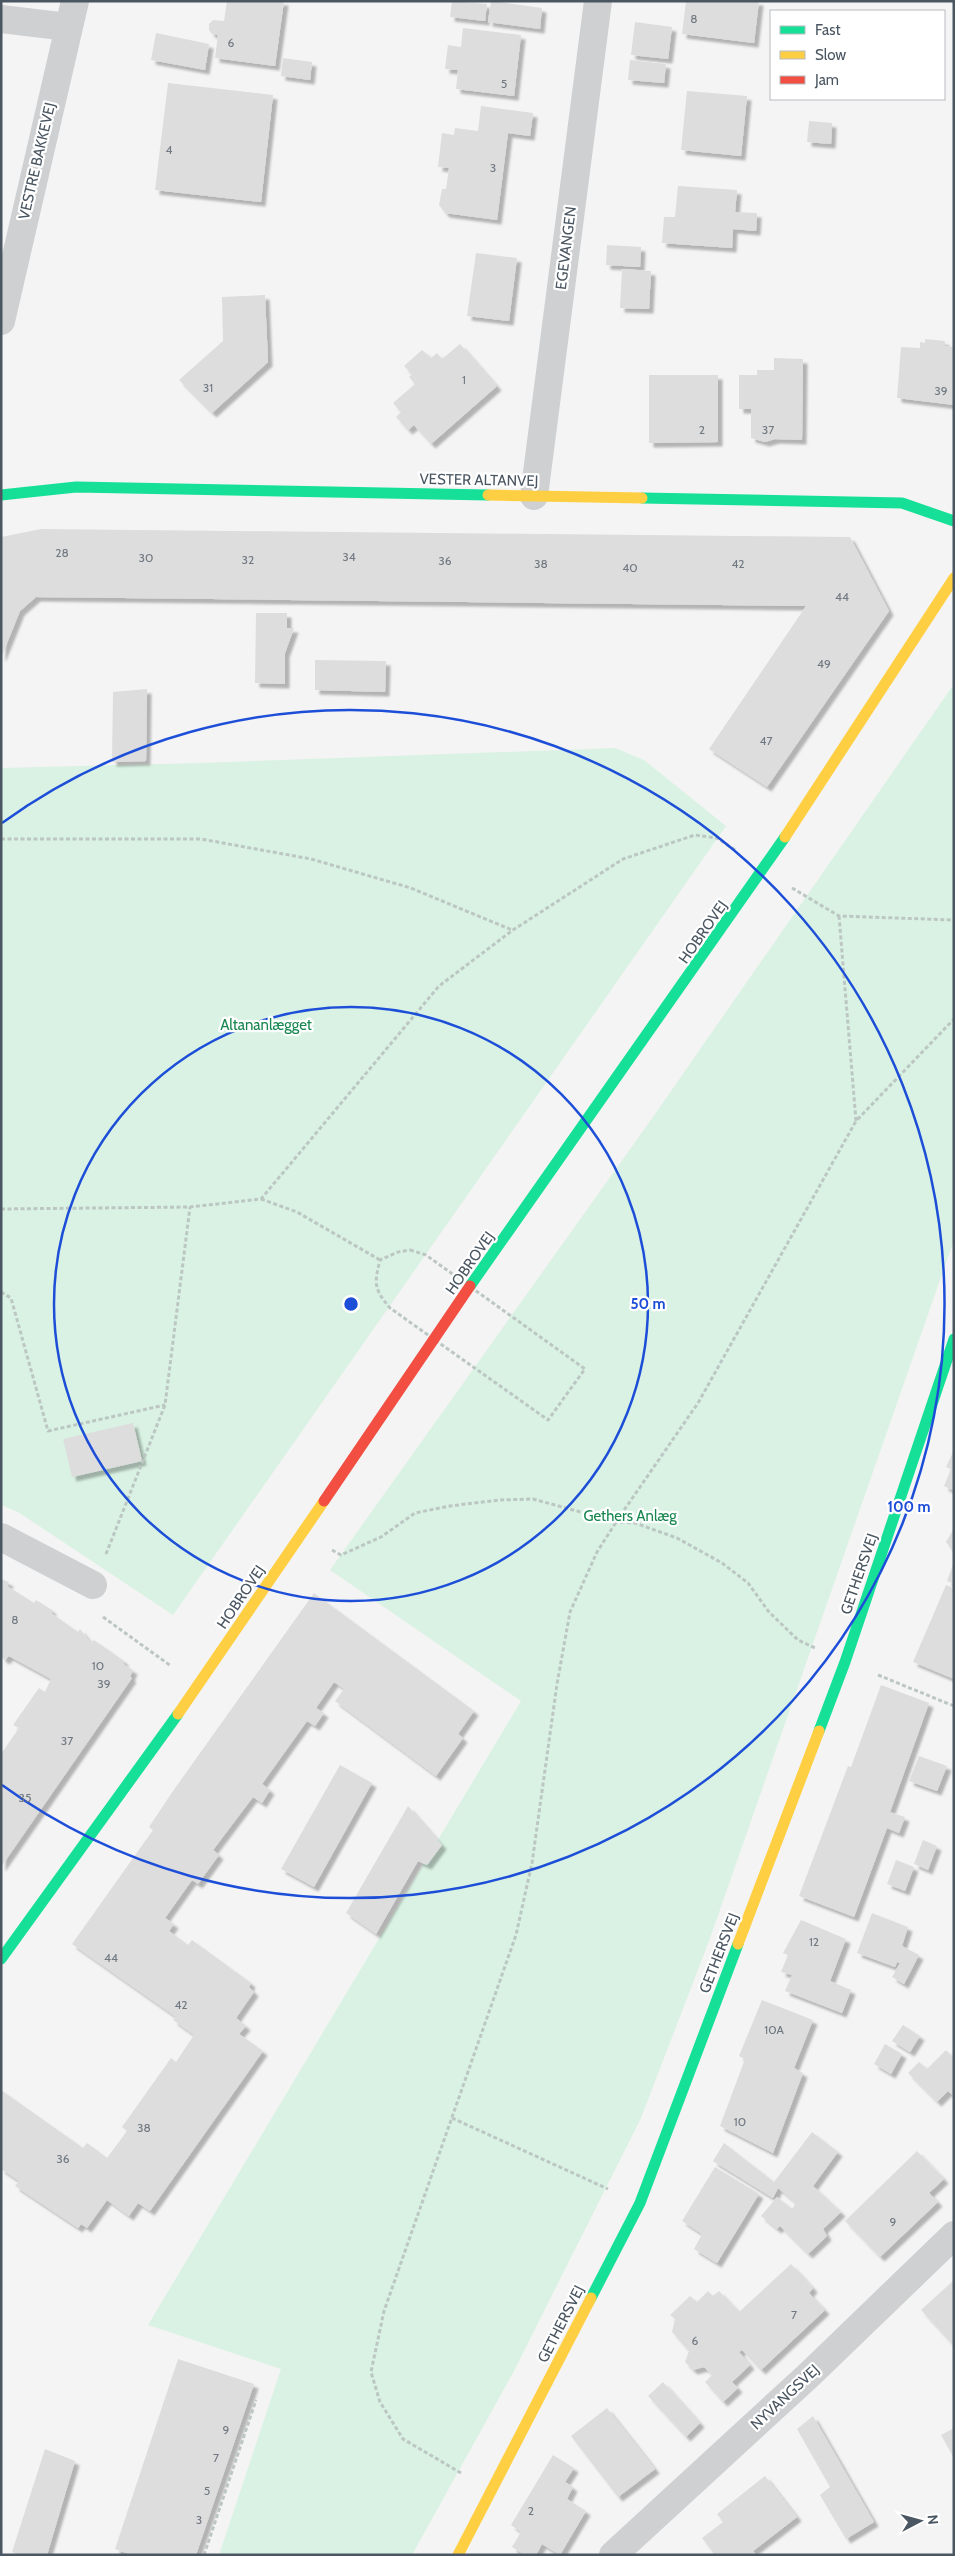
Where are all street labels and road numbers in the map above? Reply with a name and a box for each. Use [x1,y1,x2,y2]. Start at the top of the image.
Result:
street label: VESTRE BAKKEVEJ [15,101,59,221]
street label: EGEVANGEN [552,205,580,291]
street label: VESTER ALTANVEJ [419,470,539,490]
street label: HOBROVEJ [675,897,731,967]
street label: HOBROVEJ [442,1228,498,1298]
street label: GETHERSVEJ [837,1531,881,1617]
street label: HOBROVEJ [213,1562,269,1632]
street label: GETHERSVEJ [695,1910,743,1996]
street label: GETHERSVEJ [534,2282,588,2366]
street label: NYVANGSVEJ [747,2361,823,2433]

